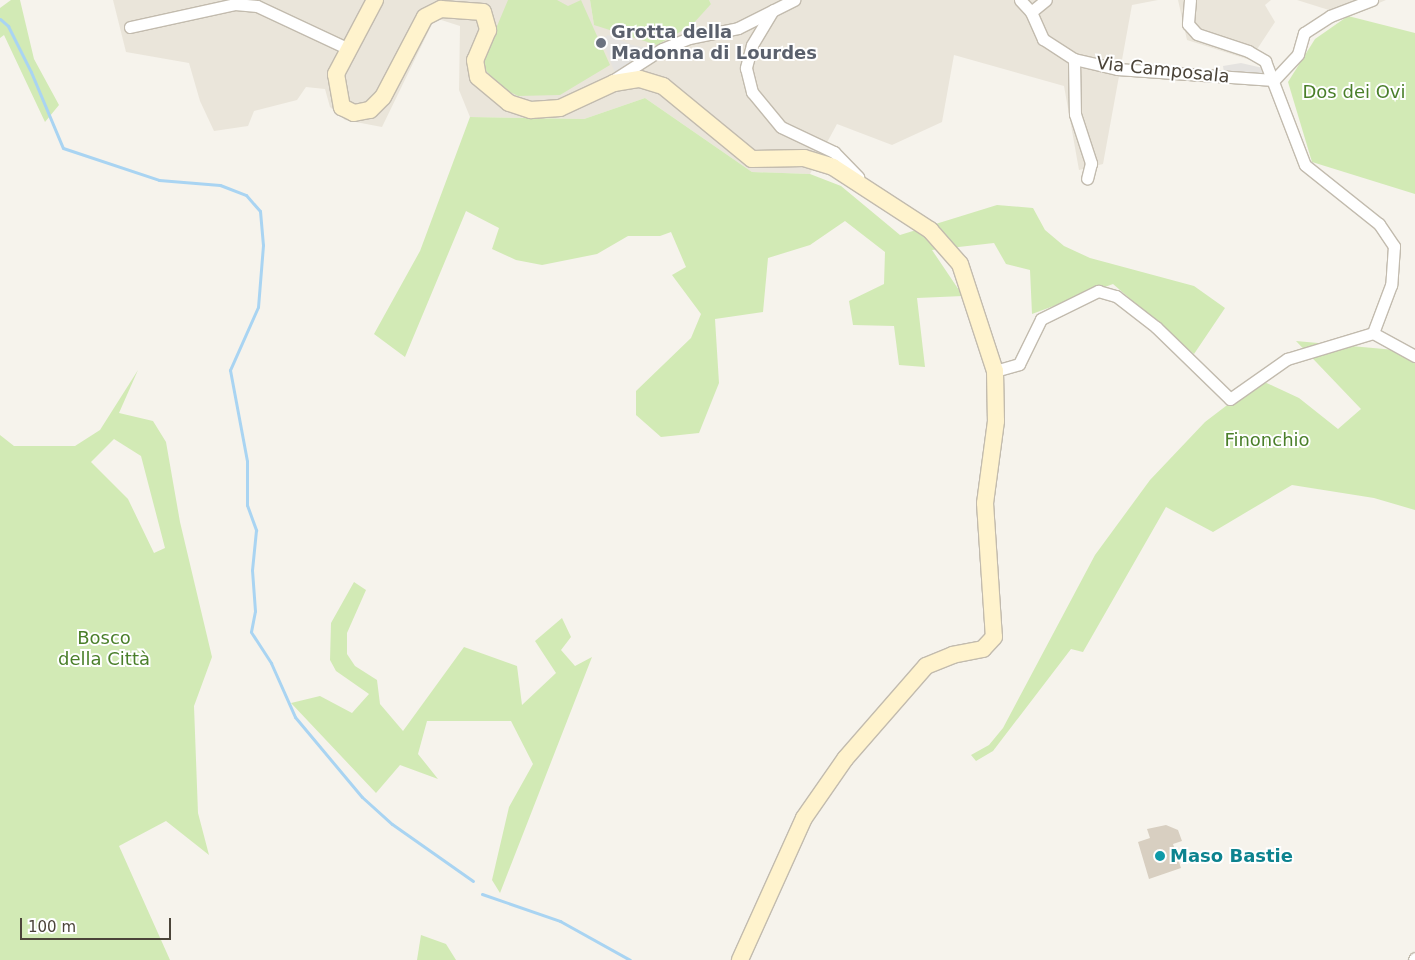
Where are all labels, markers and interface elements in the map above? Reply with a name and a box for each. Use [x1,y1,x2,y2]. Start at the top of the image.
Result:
place label: Grotta della Madonna di Lourdes [611,22,817,64]
marker: Grotta della Madonna di Lourdes [595,37,607,49]
street label: Via Camposala [1095,52,1231,88]
park label: Dos dei Ovi [1302,81,1406,103]
park label: Finonchio [1224,429,1310,451]
park label: Bosco della Città [58,628,150,670]
place label: Maso Bastie [1170,845,1293,867]
marker: Maso Bastie [1154,850,1166,862]
scale bar [22,908,174,940]
text: 100 m [28,918,76,936]

